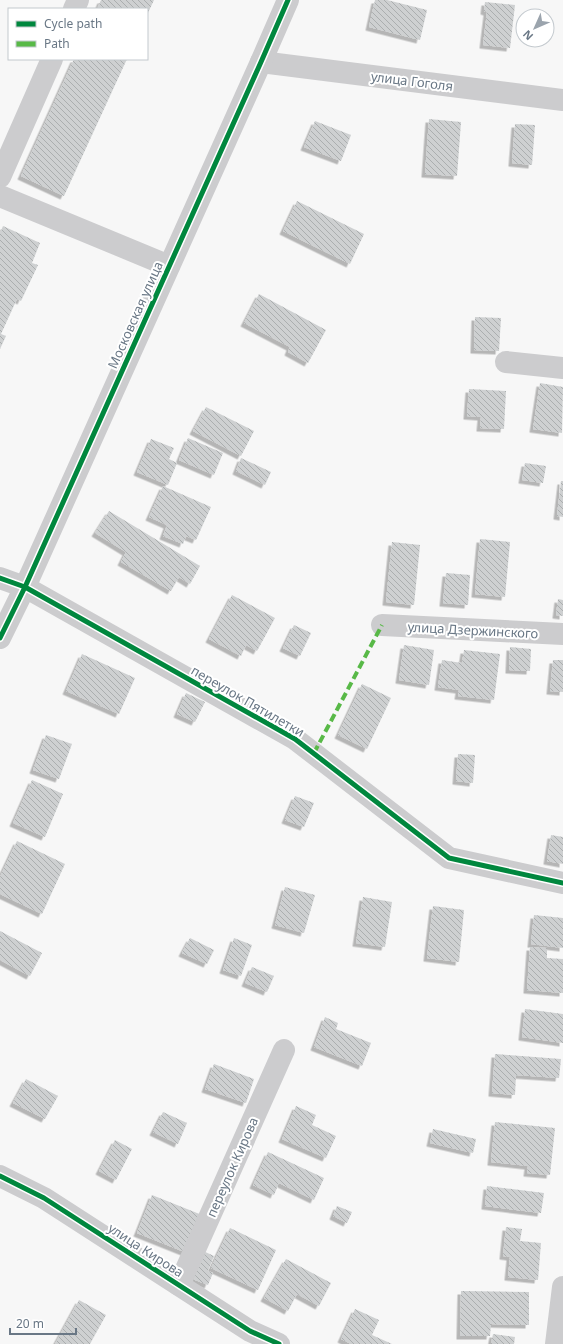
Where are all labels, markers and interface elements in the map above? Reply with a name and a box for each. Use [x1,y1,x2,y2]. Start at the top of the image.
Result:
legend [8,8,148,60]
north arrow [515,8,555,48]
text: Cycle path [44,15,102,32]
text: N [519,27,536,44]
text: Path [44,35,70,52]
street label: улица Гоголя [370,67,454,95]
street label: Московская улица [103,259,167,371]
street label: улица Дзержинского [407,618,539,642]
street label: переулок Пятилетки [188,661,308,741]
street label: переулок Кирова [202,1114,262,1220]
street label: улица Кирова [105,1219,187,1281]
scale bar [10,1310,76,1336]
text: 20 m [16,1315,44,1332]

